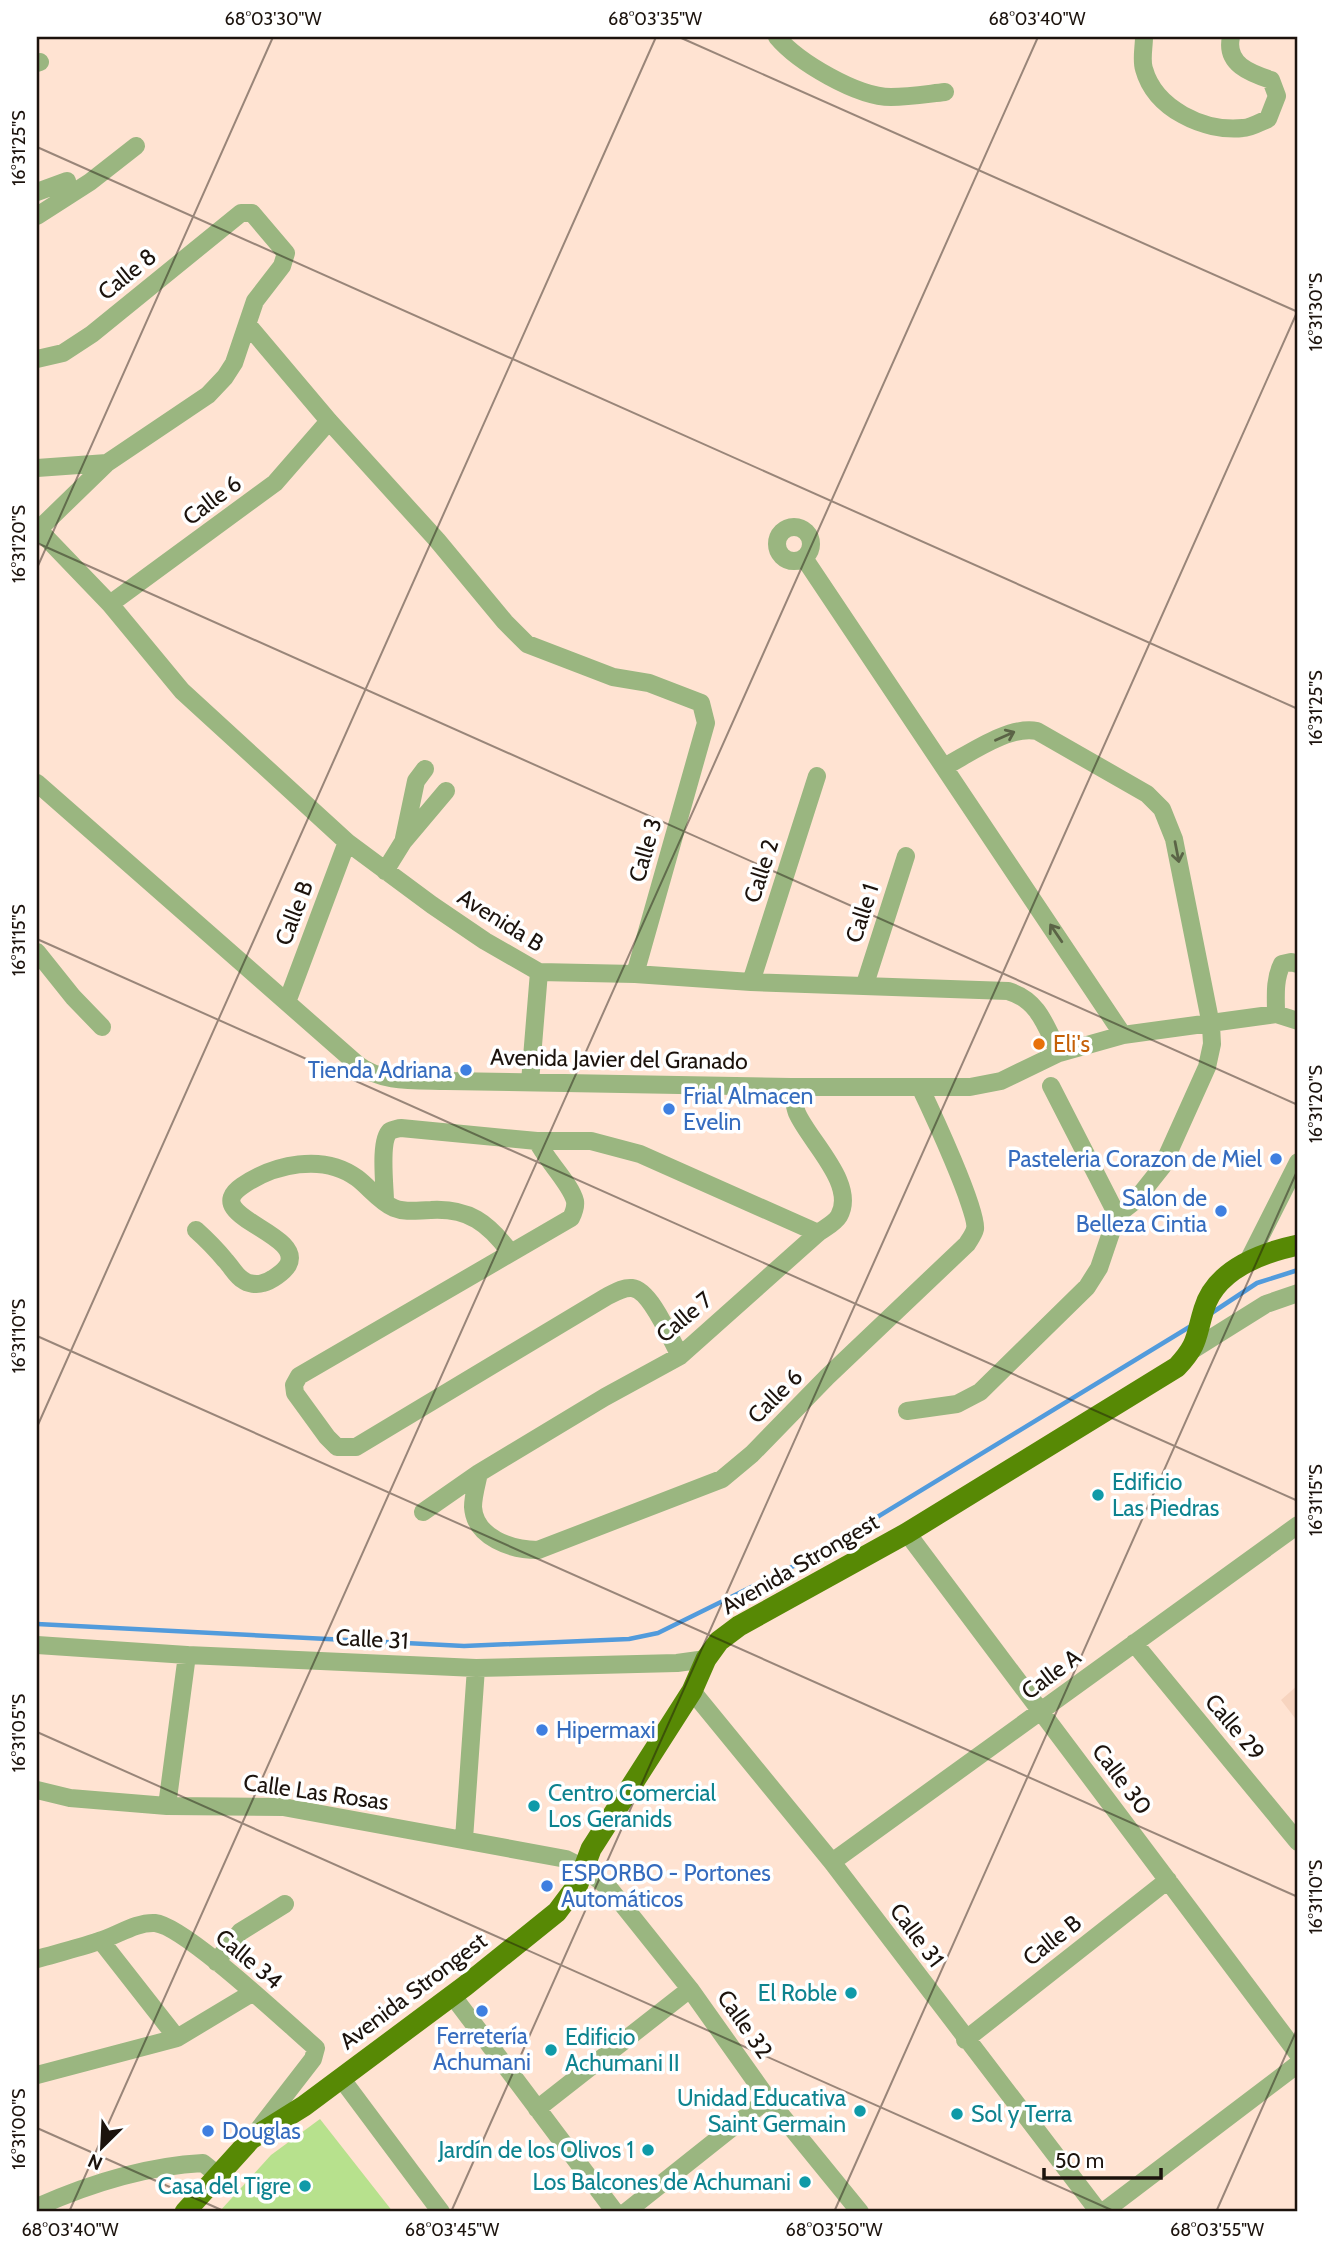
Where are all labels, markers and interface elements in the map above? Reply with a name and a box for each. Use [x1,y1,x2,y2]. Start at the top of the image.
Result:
text: 68°03'30"W [225,8,321,30]
text: 68°03'35"W [608,8,702,30]
text: 68°03'40"W [988,8,1086,30]
text: 16°31'25"S [8,110,30,186]
street label: Calle 8 [92,242,162,306]
text: 16°31'30"S [1305,273,1327,351]
street label: Calle 6 [177,469,247,531]
text: 16°31'20"S [8,505,30,583]
text: 16°31'25"S [1305,670,1327,746]
one-way arrow [994,729,1015,742]
street label: Calle 3 [623,815,667,885]
street label: Calle 2 [738,836,784,906]
one-way arrow [1170,840,1184,863]
street label: Calle B [269,877,319,949]
street label: Calle 1 [839,880,885,946]
street label: Avenida B [453,883,550,958]
text: 16°31'15"S [8,904,30,976]
one-way arrow [1049,924,1063,944]
place label: Eli's [1053,1030,1090,1058]
marker: Eli's [1031,1036,1047,1052]
street label: Avenida Javier del Granado [490,1043,748,1075]
place label: Tienda Adriana [308,1056,452,1084]
marker: Tienda Adriana [458,1062,474,1078]
text: 16°31'20"S [1305,1065,1327,1143]
place label: Frial Almacen Evelin [683,1082,813,1136]
marker: Frial Almacen Evelin [661,1101,677,1117]
place label: Pasteleria Corazon de Miel [1008,1145,1263,1173]
marker: Pasteleria Corazon de Miel [1268,1151,1284,1167]
place label: Salon de Belleza Cintia [1076,1184,1207,1238]
marker: Salon de Belleza Cintia [1213,1203,1229,1219]
street label: Calle 7 [650,1285,718,1348]
text: 16°31'10"S [8,1299,30,1373]
street label: Calle 6 [742,1363,808,1429]
text: 16°31'15"S [1305,1464,1327,1536]
place label: Edificio Las Piedras [1112,1468,1219,1522]
marker: Edificio Las Piedras [1090,1487,1106,1503]
street label: Avenida Strongest [716,1508,884,1620]
street label: Calle 31 [335,1623,409,1655]
street label: Calle A [1016,1643,1086,1705]
street label: Calle 29 [1199,1688,1271,1766]
text: 16°31'05"S [8,1694,30,1772]
place label: Hipermaxi [556,1716,656,1744]
marker: Hipermaxi [534,1722,550,1738]
street label: Calle 30 [1086,1738,1158,1820]
street label: Calle Las Rosas [242,1768,390,1816]
place label: Centro Comercial Los Geranids [548,1779,717,1833]
marker: Centro Comercial Los Geranids [526,1798,542,1814]
place label: ESPORBO - Portones Automáticos [561,1859,771,1913]
text: 16°31'10"S [1305,1860,1327,1934]
marker: ESPORBO - Portones Automáticos [539,1878,555,1894]
street label: Calle 31 [884,1897,950,1973]
street label: Calle B [1017,1908,1087,1972]
street label: Calle 34 [210,1923,288,1995]
street label: Avenida Strongest [334,1926,492,2055]
place label: El Roble [758,1979,837,2007]
street label: Calle 32 [711,1984,779,2064]
marker: El Roble [843,1985,859,2001]
marker: Ferretería Achumani [474,2003,490,2019]
place label: Ferretería Achumani [433,2022,531,2076]
place label: Edificio Achumani II [565,2023,680,2077]
marker: Edificio Achumani II [543,2042,559,2058]
place label: Unidad Educativa Saint Germain [677,2084,846,2138]
text: 16°31'00"S [8,2088,30,2170]
place label: Sol y Terra [971,2100,1072,2128]
marker: Unidad Educativa Saint Germain [852,2103,868,2119]
marker: Sol y Terra [949,2106,965,2122]
north arrow [66,2112,136,2182]
place label: Douglas [222,2117,301,2145]
marker: Douglas [200,2123,216,2139]
place label: Jardín de los Olivos 1 [437,2136,634,2164]
scale bar [1044,2137,1162,2181]
marker: Jardín de los Olivos 1 [640,2142,656,2158]
text: 50 m [1055,2148,1104,2173]
text: N [84,2149,106,2175]
place label: Los Balcones de Achumani [532,2168,791,2196]
place label: Casa del Tigre [158,2172,291,2200]
marker: Los Balcones de Achumani [797,2174,813,2190]
marker: Casa del Tigre [297,2178,313,2194]
text: 68°03'40"W [21,2219,119,2241]
text: 68°03'45"W [405,2219,499,2241]
text: 68°03'50"W [786,2219,882,2241]
text: 68°03'55"W [1170,2219,1264,2241]

